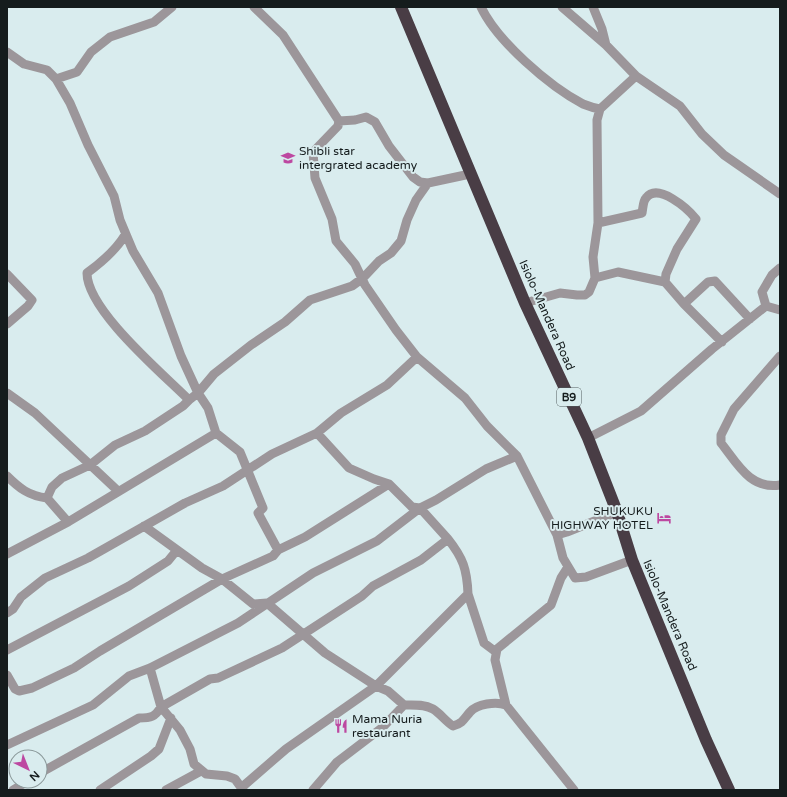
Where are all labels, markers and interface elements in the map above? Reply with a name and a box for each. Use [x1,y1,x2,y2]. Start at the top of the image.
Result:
place label: Shibli star intergrated academy [299,144,418,172]
school or university icon: Shibli star intergrated academy [280,150,296,166]
street label: Isiolo-Mandera Road [516,258,578,372]
road number: B9 [557,388,581,406]
place label: SHUKUKU HIGHWAY HOTEL [551,504,653,532]
hotel icon: SHUKUKU HIGHWAY HOTEL [656,510,672,526]
street label: Isiolo-Mandera Road [640,557,700,673]
place label: Mama Nuria restaurant [352,712,422,740]
restaurant icon: Mama Nuria restaurant [333,718,349,734]
north arrow [8,749,48,789]
text: N [27,768,42,784]

